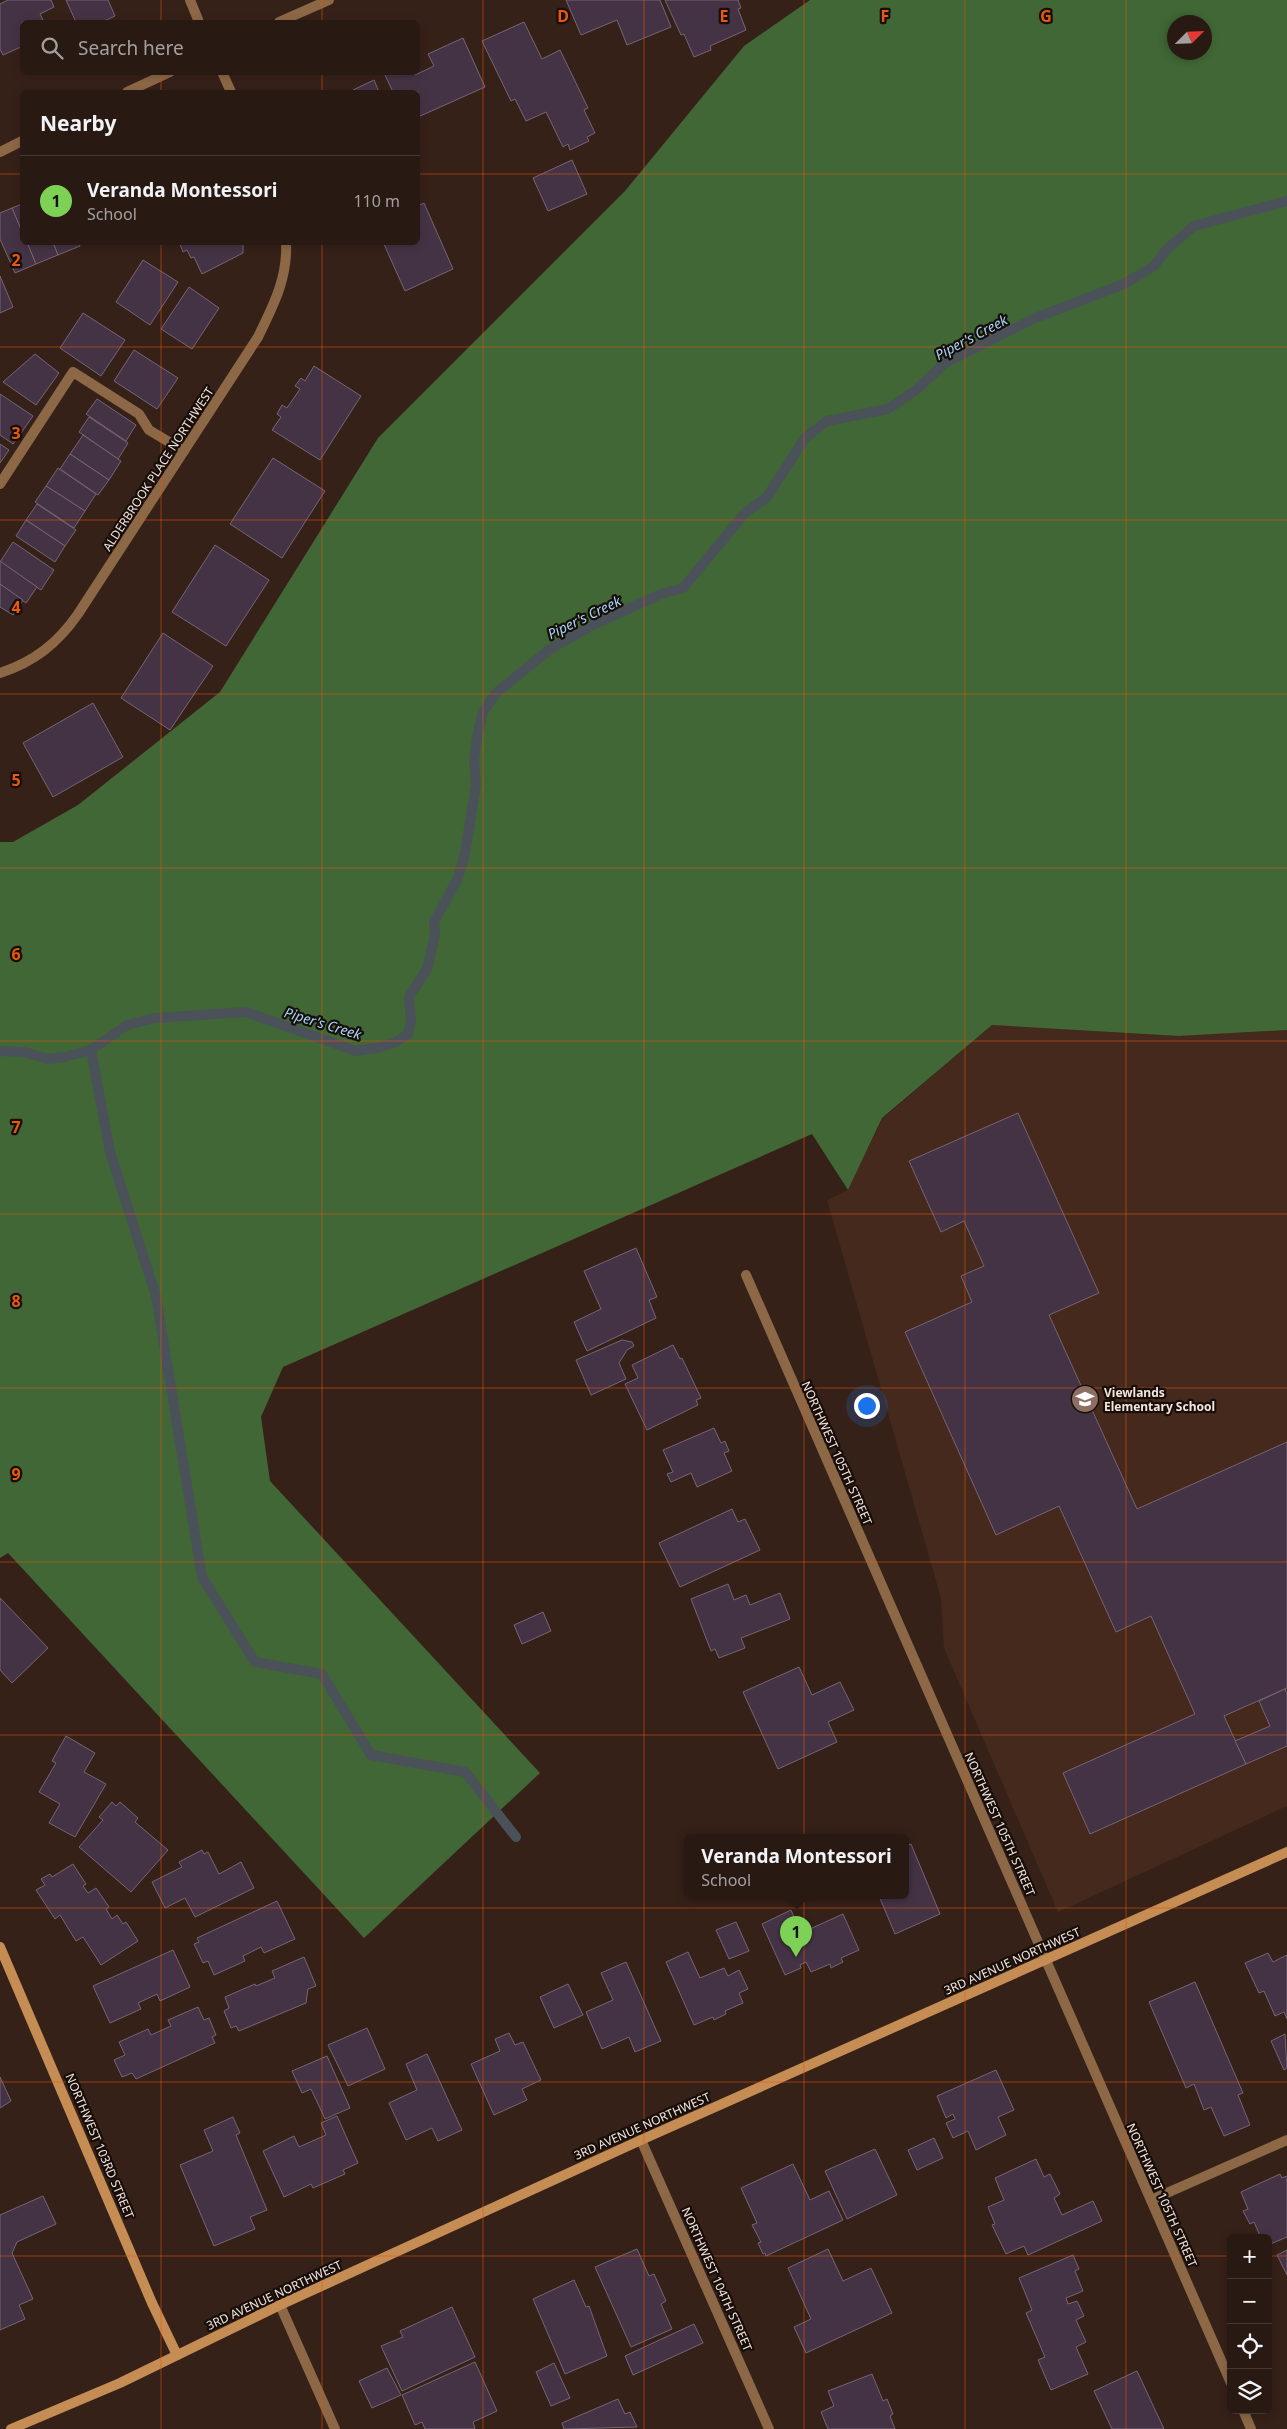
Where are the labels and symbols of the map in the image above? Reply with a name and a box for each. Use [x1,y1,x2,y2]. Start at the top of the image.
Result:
text: D [557,5,569,27]
text: E [720,5,729,27]
text: F [881,5,889,27]
text: G [1040,5,1052,27]
north arrow [1167,15,1212,60]
text: 2 [11,249,21,271]
water label: Piper's Creek [931,309,1012,364]
street label: ALDERBROOK PLACE NORTHWEST [98,383,218,554]
text: 3 [11,422,21,444]
water label: Piper's Creek [544,591,625,643]
text: 4 [11,596,21,618]
text: 5 [11,769,21,791]
text: 6 [11,943,21,965]
water label: Piper's Creek [282,1002,365,1044]
text: 7 [11,1116,21,1138]
text: 8 [11,1290,21,1312]
street label: NORTHWEST 105TH STREET [798,1378,877,1528]
school or university icon: Viewlands Elementary School [1070,1384,1100,1414]
place label: Viewlands Elementary School [1104,1384,1215,1415]
your location [854,1393,880,1419]
text: 9 [11,1463,21,1485]
street label: NORTHWEST 105TH STREET [961,1749,1040,1899]
pin: 1 [780,1916,812,1957]
street label: 3RD AVENUE NORTHWEST [941,1923,1083,1999]
street label: NORTHWEST 103RD STREET [62,2071,139,2222]
street label: 3RD AVENUE NORTHWEST [571,2088,713,2164]
street label: NORTHWEST 105TH STREET [1123,2120,1202,2270]
street label: NORTHWEST 104TH STREET [678,2204,757,2354]
street label: 3RD AVENUE NORTHWEST [204,2256,345,2334]

